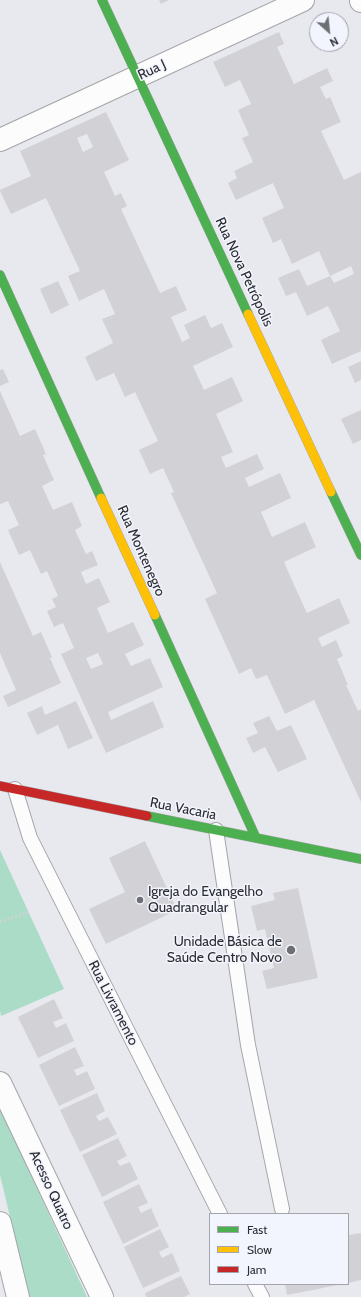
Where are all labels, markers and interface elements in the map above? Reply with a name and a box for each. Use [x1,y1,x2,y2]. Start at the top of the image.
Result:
north arrow [309,12,349,52]
text: N [327,34,341,50]
street label: Rua J [135,56,169,84]
street label: Rua Nova Petrópolis [211,215,277,329]
street label: Rua Montenegro [113,503,169,599]
street label: Rua Vacaria [148,794,218,824]
place label: Igreja do Evangelho Quadrangular [148,884,263,916]
marker: Igreja do Evangelho Quadrangular [135,895,145,905]
place label: Unidade Básica de Saúde Centro Novo [167,934,282,966]
marker: Unidade Básica de Saúde Centro Novo [285,944,297,956]
street label: Rua Livramento [84,958,142,1048]
street label: Acesso Quatro [25,1148,77,1232]
legend [209,1213,349,1285]
text: Fast [247,1222,267,1237]
text: Slow [247,1242,272,1257]
text: Jam [247,1262,266,1277]

